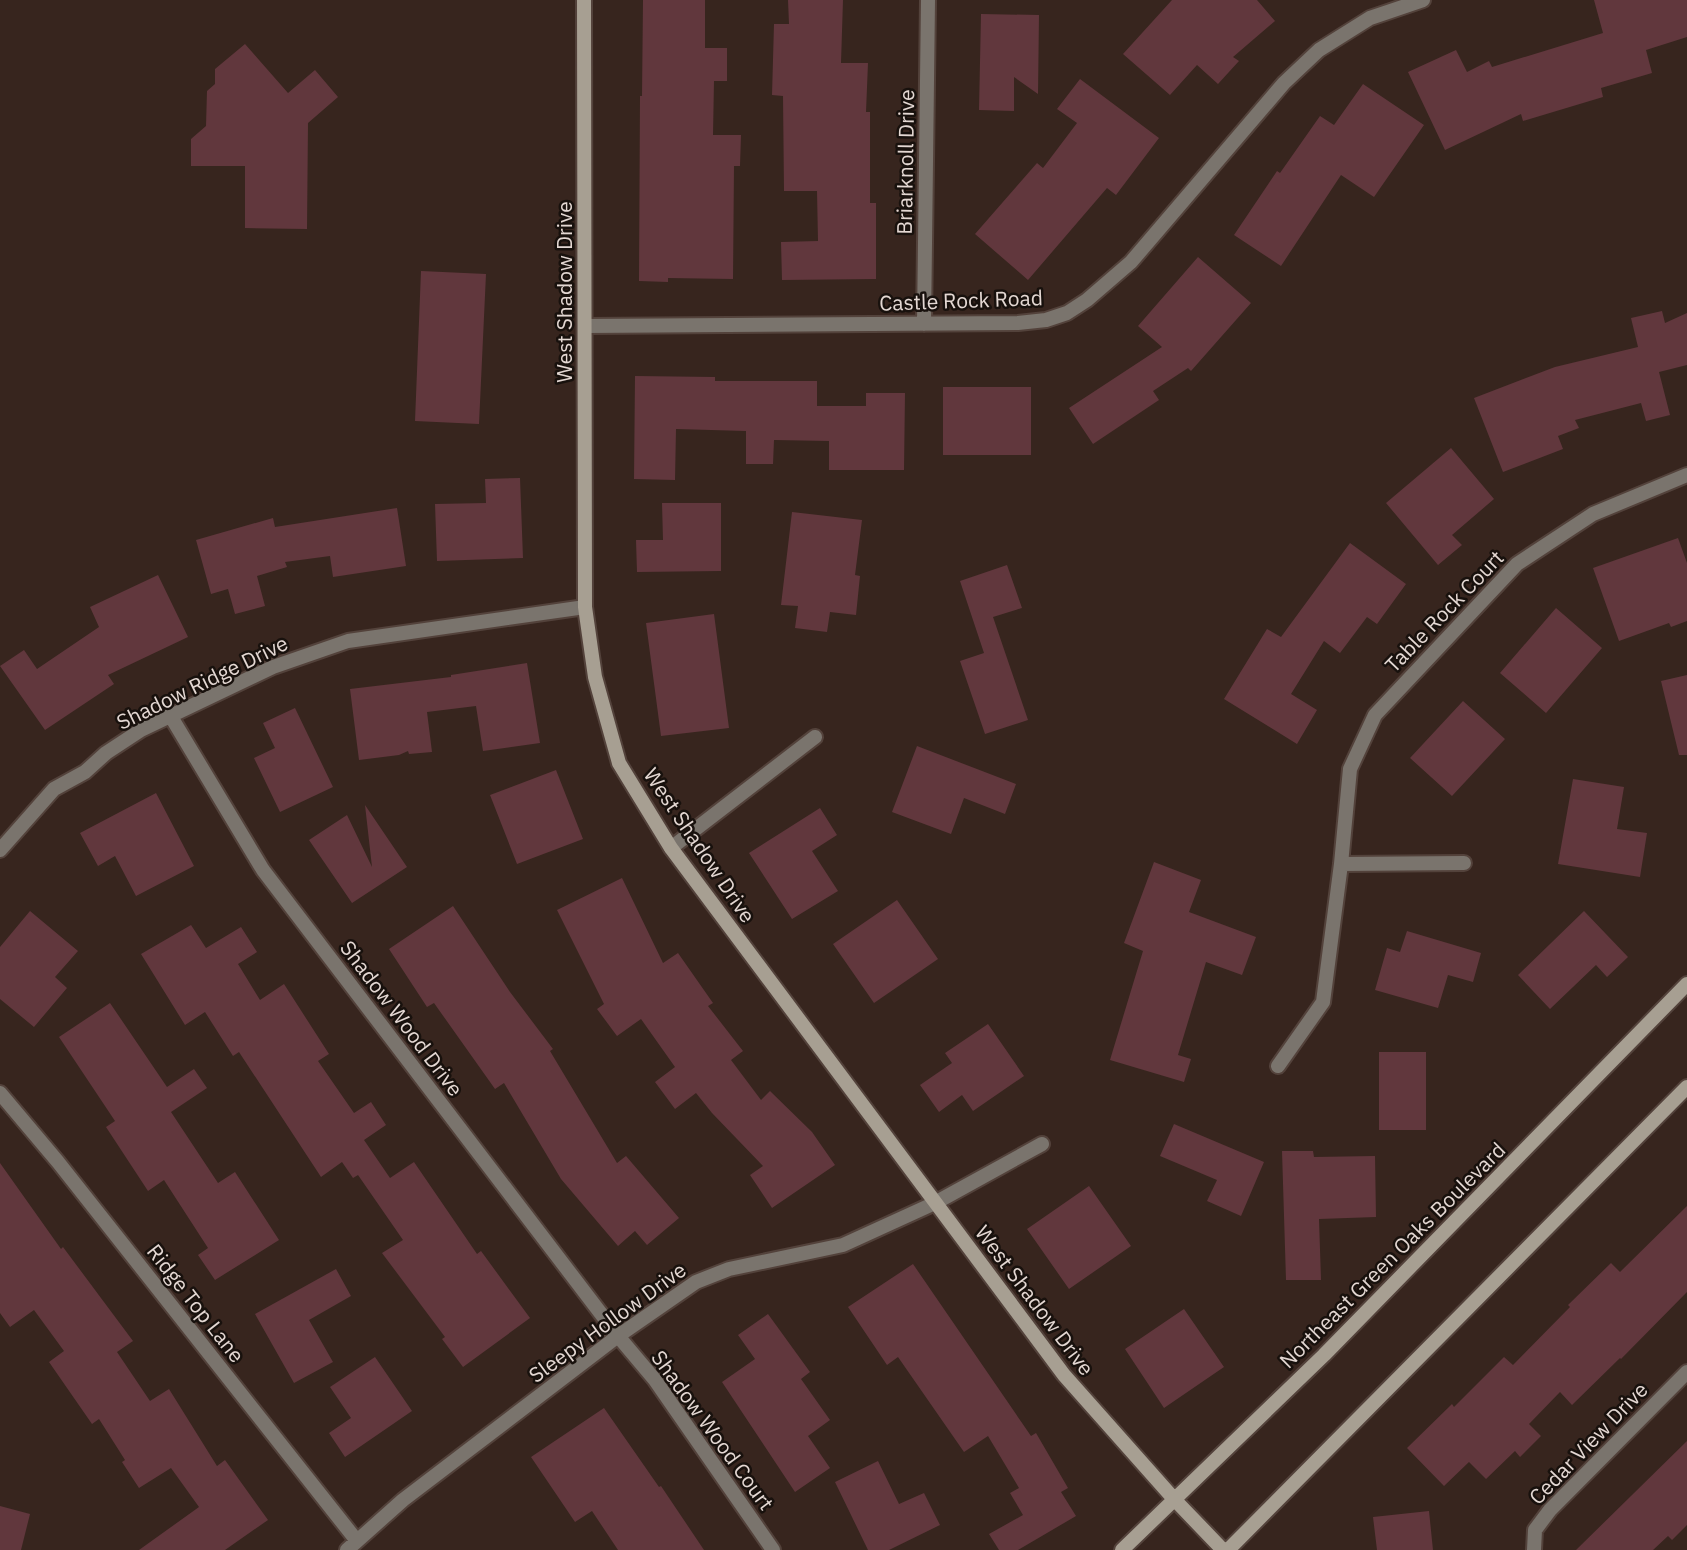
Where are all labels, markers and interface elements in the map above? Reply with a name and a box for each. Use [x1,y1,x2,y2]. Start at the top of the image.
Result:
street label: Briarknoll Drive [890,89,920,235]
street label: West Shadow Drive [550,201,578,383]
street label: Castle Rock Road [879,283,1043,317]
street label: Table Rock Court [1379,544,1509,678]
street label: Shadow Ridge Drive [112,628,292,736]
street label: West Shadow Drive [638,762,762,928]
street label: Shadow Wood Drive [334,934,470,1102]
street label: Northeast Green Oaks Boulevard [1273,1136,1511,1374]
street label: West Shadow Drive [969,1219,1101,1381]
street label: Ridge Top Lane [141,1238,251,1368]
street label: Sleepy Hollow Drive [523,1255,691,1389]
street label: Shadow Wood Court [645,1344,781,1516]
street label: Cedar View Drive [1522,1376,1654,1510]

